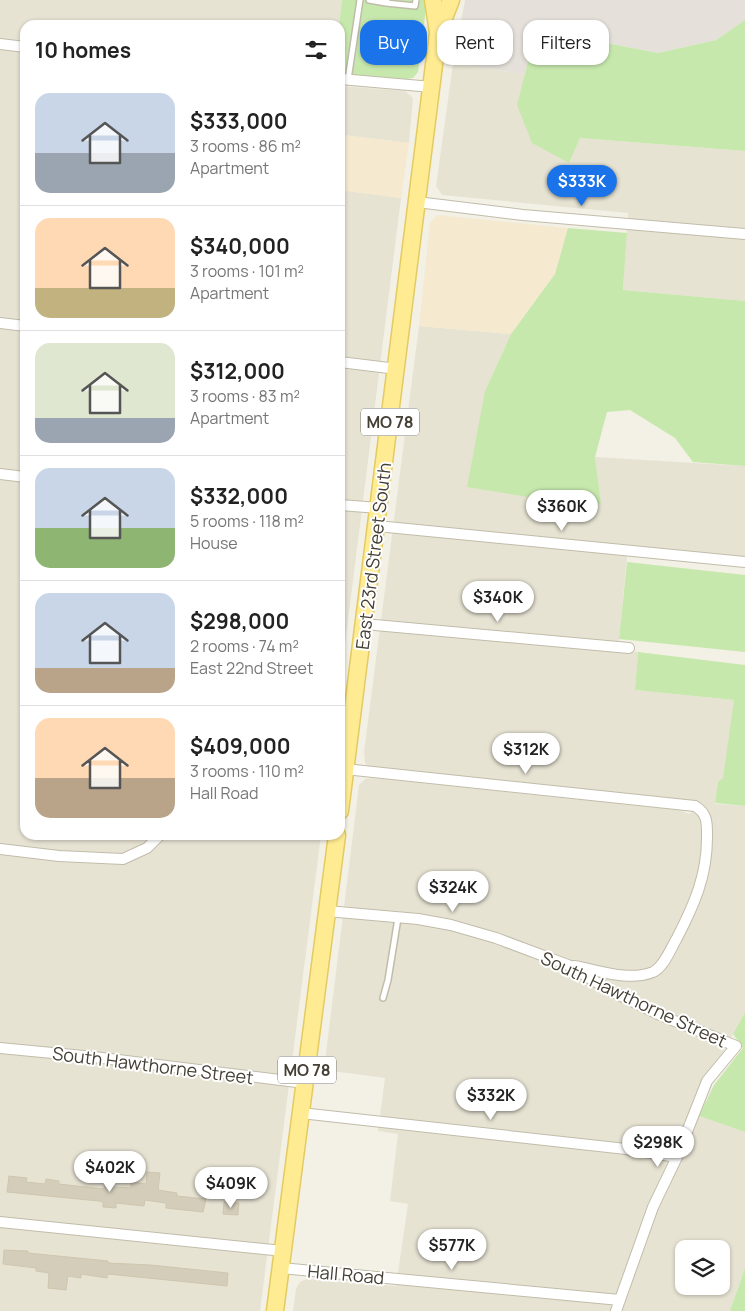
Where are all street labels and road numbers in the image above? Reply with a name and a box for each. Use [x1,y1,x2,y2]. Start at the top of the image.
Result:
road number: MO 78 [361,408,419,436]
street label: East 23rd Street South [350,461,396,651]
street label: South Hawthorne Street [537,945,731,1053]
street label: South Hawthorne Street [51,1041,255,1089]
road number: MO 78 [278,1056,336,1084]
street label: Hall Road [307,1259,385,1289]

